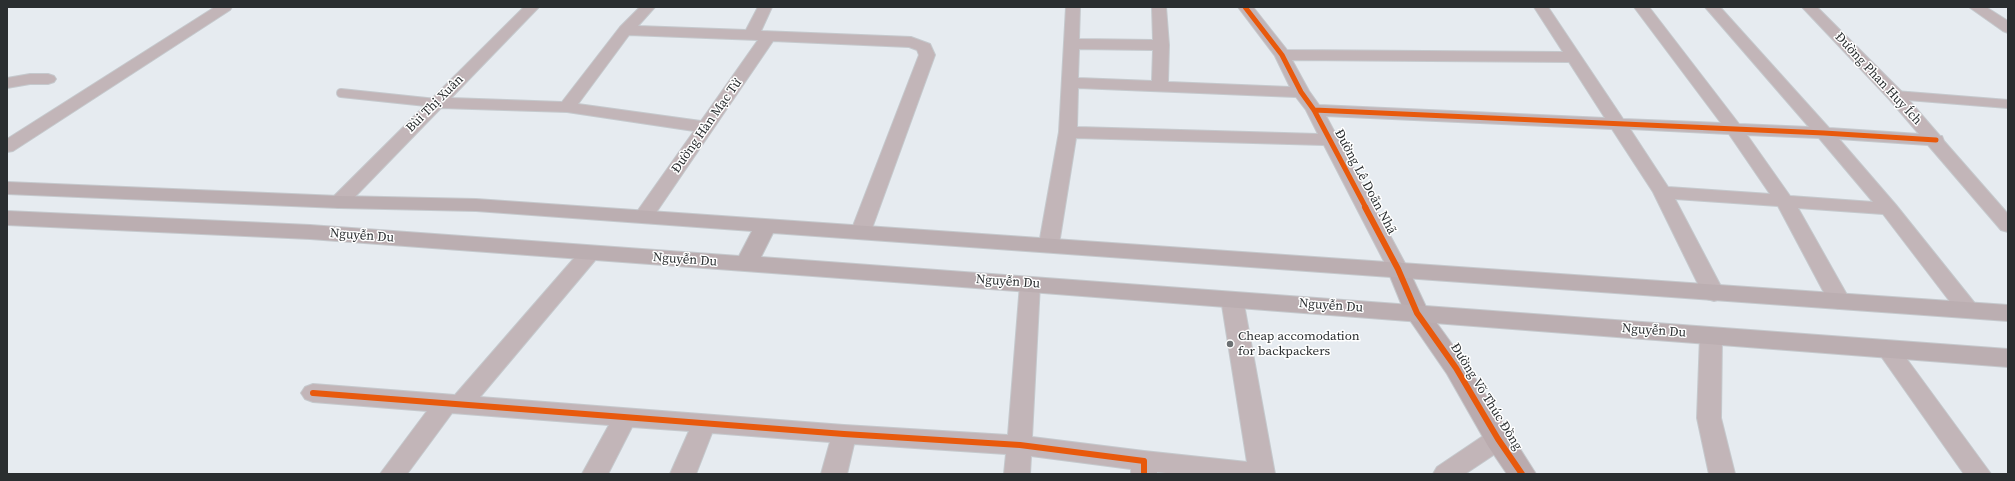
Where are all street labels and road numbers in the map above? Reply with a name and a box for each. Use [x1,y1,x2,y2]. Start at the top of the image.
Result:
street label: Đường Phan Huy Ích [1831,30,1925,128]
street label: Bùi Thị Xuân [403,72,467,136]
street label: Đường Hàn Mạc Tử [669,76,745,176]
street label: Đường Lê Doãn Nhã [1331,127,1399,237]
street label: Nguyễn Du [329,226,395,246]
street label: Nguyễn Du [652,250,718,270]
street label: Nguyễn Du [975,272,1041,292]
street label: Nguyễn Du [1298,296,1364,316]
street label: Nguyễn Du [1621,321,1687,341]
street label: Đường Võ Thúc Đồng [1447,341,1525,453]

